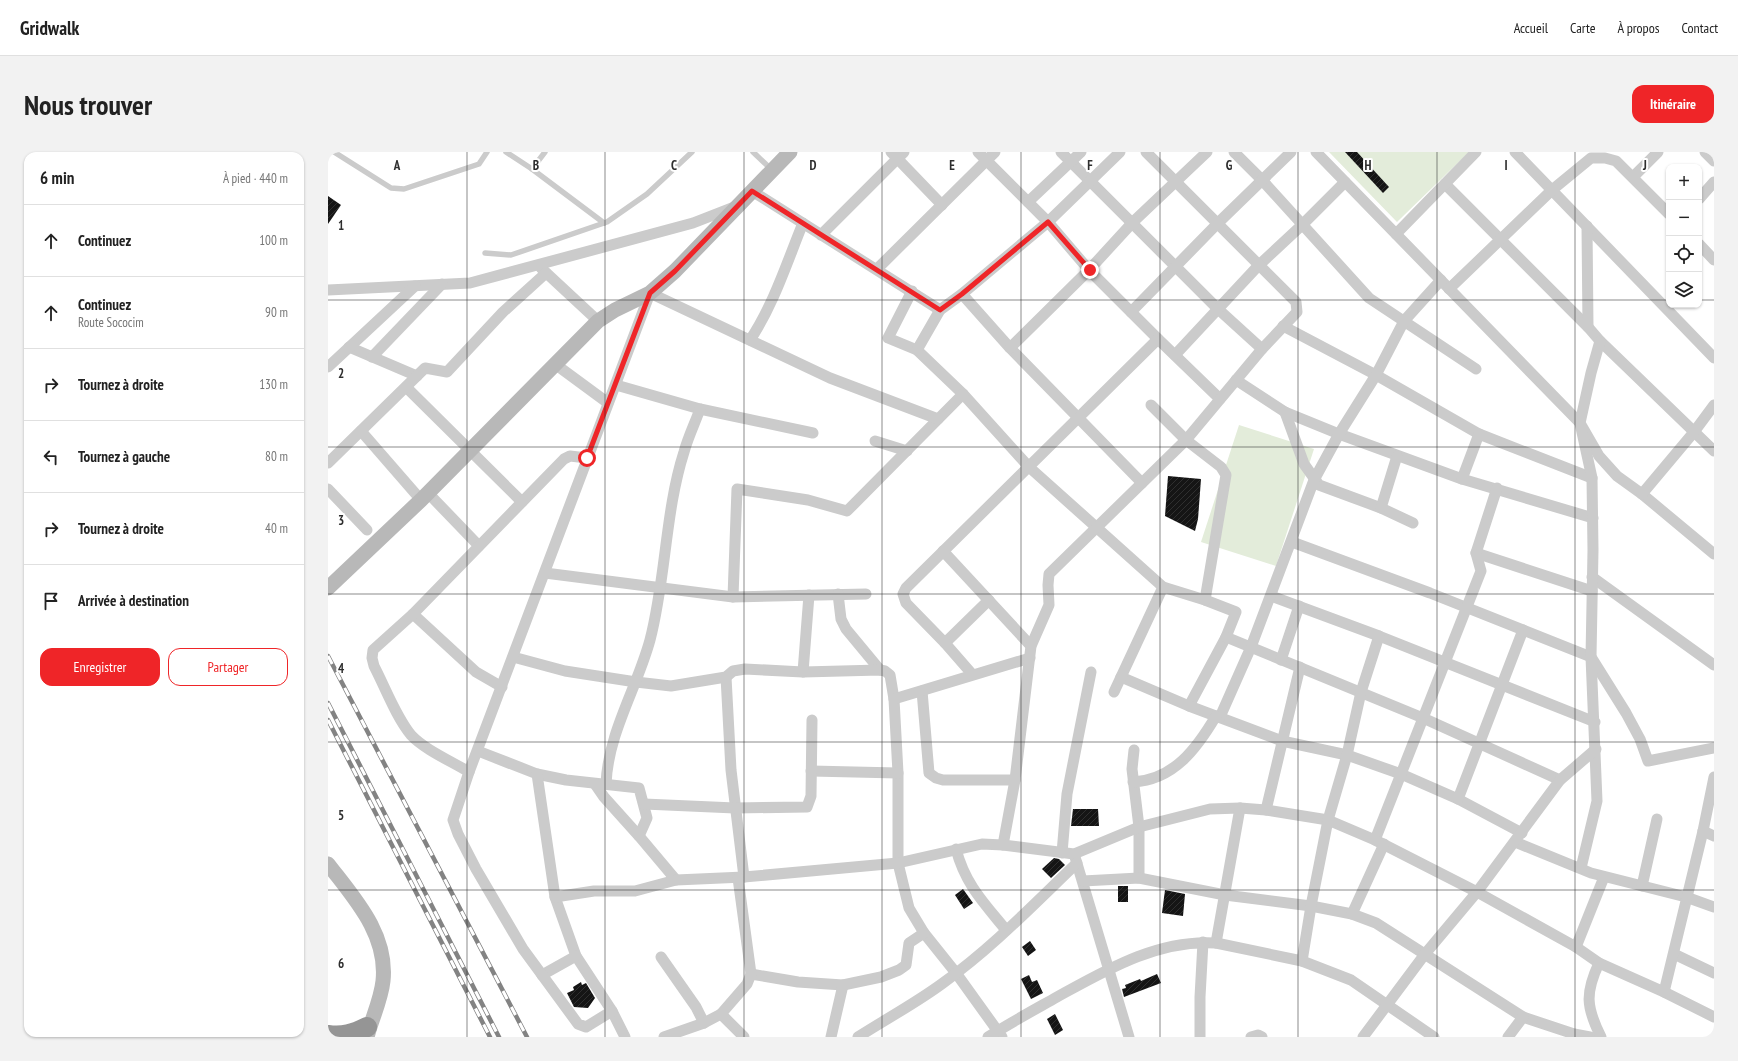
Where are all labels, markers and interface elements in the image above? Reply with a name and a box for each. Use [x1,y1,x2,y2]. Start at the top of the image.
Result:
text: Gridwalk [20,16,79,40]
text: Accueil [1514,19,1548,37]
text: Carte [1570,19,1596,37]
text: À propos [1618,19,1660,37]
text: Contact [1682,19,1718,37]
button: Itinéraire [1632,85,1714,123]
text: Nous trouver [24,86,152,123]
text: A [393,157,401,174]
text: B [533,157,539,174]
text: C [671,157,677,174]
text: D [810,157,817,174]
text: E [949,157,955,174]
text: F [1087,157,1093,174]
text: G [1226,157,1233,174]
text: H [1365,157,1372,174]
text: I [1504,157,1508,174]
text: J [1642,157,1647,174]
map controls [1666,164,1702,308]
button: + [1666,164,1702,200]
text: 6 min [40,167,74,189]
text: À pied · 440 m [223,170,288,187]
button: − [1666,200,1702,236]
text: 1 [338,217,344,234]
icon: ahead [40,230,62,252]
text: Continuez [78,231,131,250]
text: 100 m [259,232,288,249]
button: locate [1666,236,1702,272]
route end [1081,261,1099,279]
button: layers [1666,272,1702,308]
text: Continuez [78,295,131,314]
icon: ahead [40,302,62,324]
text: 90 m [265,304,288,321]
text: Route Sococim [78,314,144,331]
text: 2 [338,365,344,382]
icon: right [40,374,62,396]
text: Tournez à droite [78,375,164,394]
text: 130 m [259,376,288,393]
icon: left [40,446,62,468]
text: Tournez à gauche [78,447,170,466]
text: 80 m [265,448,288,465]
route start [578,449,596,467]
text: 3 [338,512,344,529]
icon: right [40,518,62,540]
text: Tournez à droite [78,519,164,538]
text: 40 m [265,520,288,537]
icon: arrive [40,590,62,612]
text: Arrivée à destination [78,591,189,610]
button: Enregistrer [40,648,160,686]
button: Partager [168,648,288,686]
text: 4 [338,660,345,677]
text: 5 [338,807,344,824]
text: 6 [338,955,344,972]

